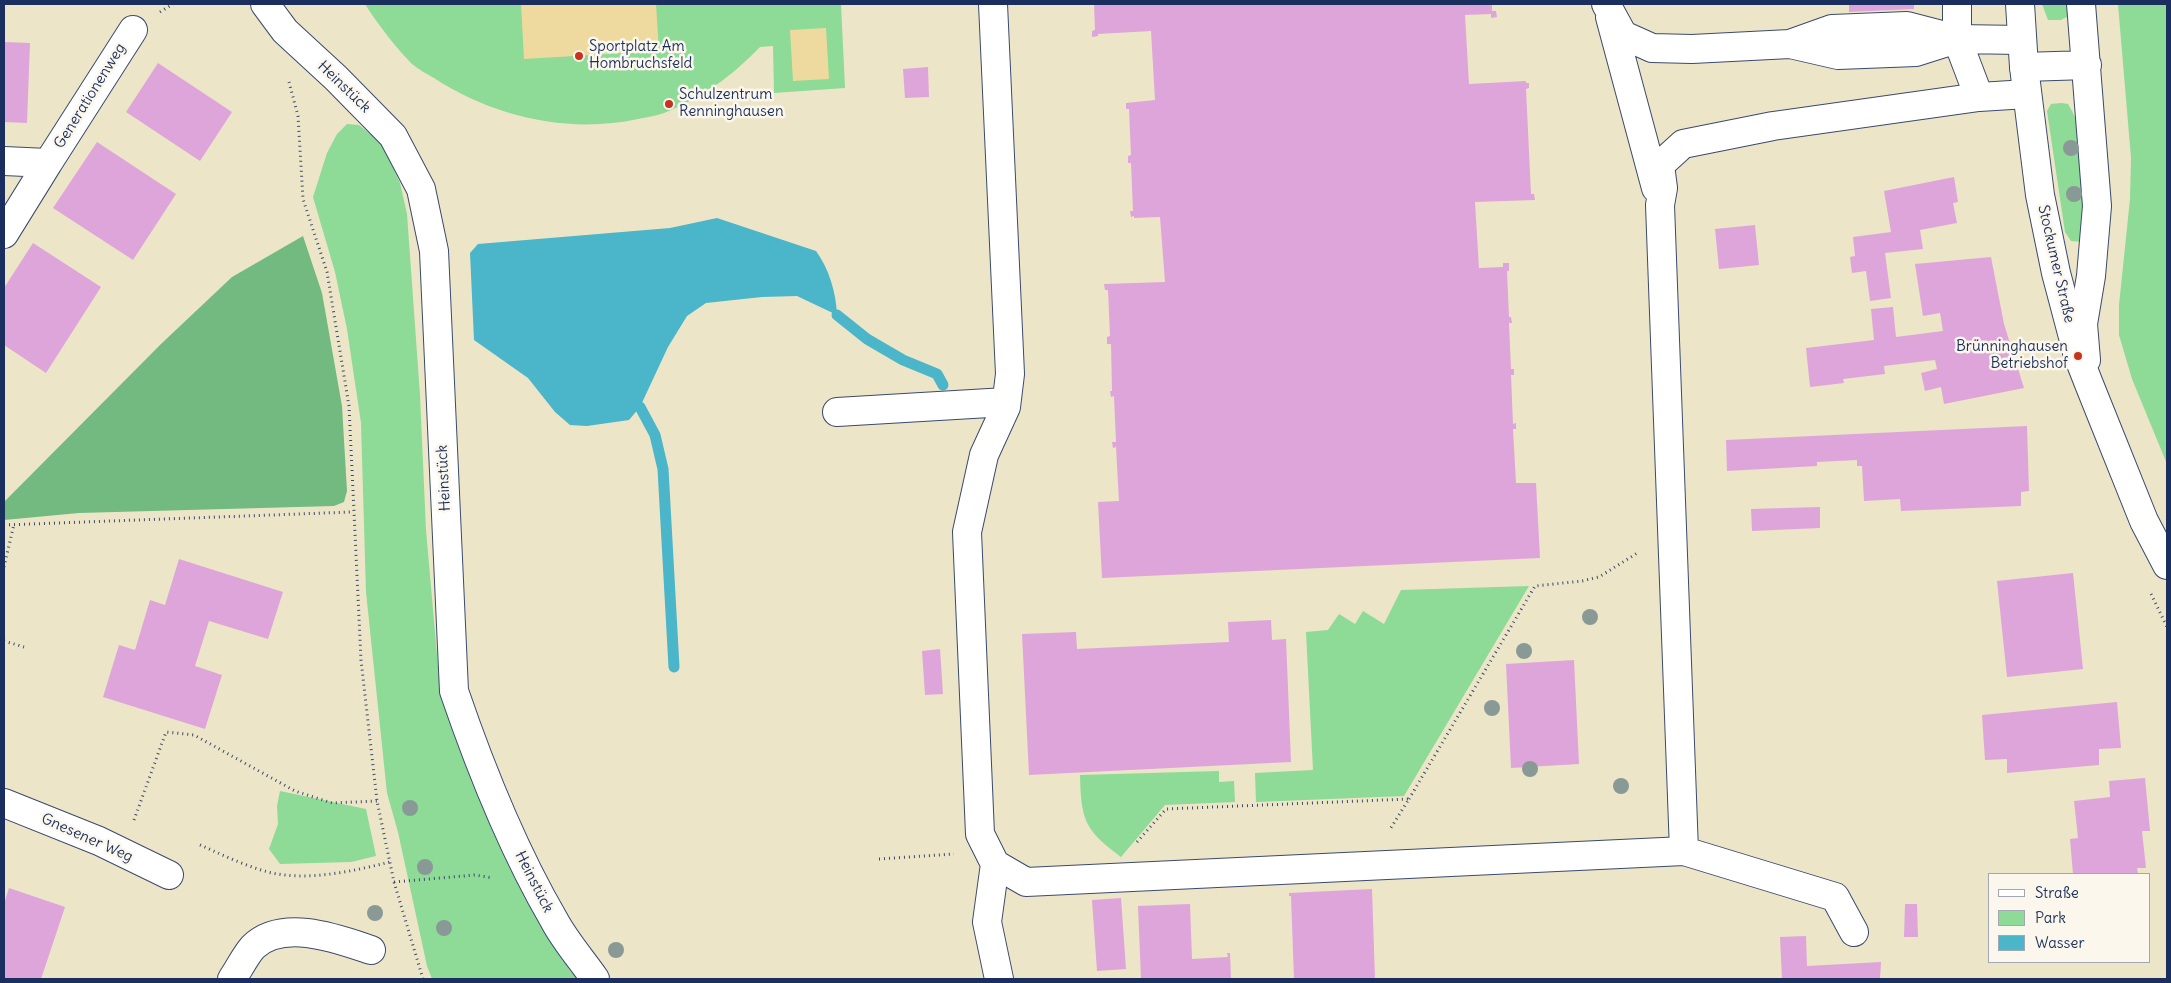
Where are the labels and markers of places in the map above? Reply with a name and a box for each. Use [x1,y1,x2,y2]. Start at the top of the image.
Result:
place label: Sportplatz Am Hombruchsfeld [589,38,692,73]
marker: Sportplatz Am Hombruchsfeld [573,50,585,62]
place label: Schulzentrum Renninghausen [679,86,784,121]
marker: Schulzentrum Renninghausen [663,98,675,110]
place label: Brünninghausen Betriebshof [1956,338,2068,373]
marker: Brünninghausen Betriebshof [2072,350,2084,362]

